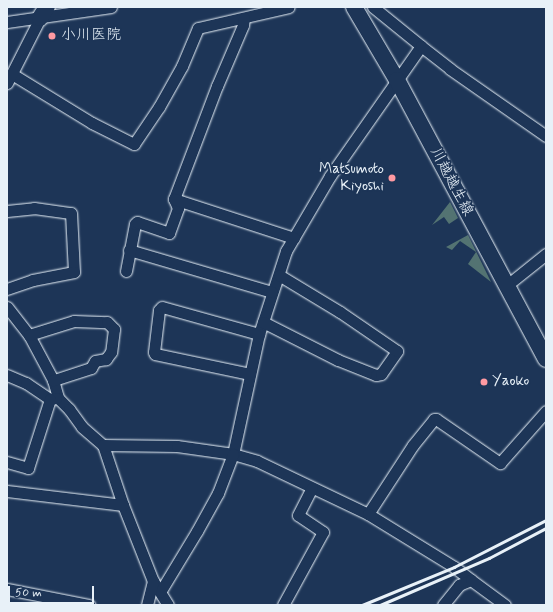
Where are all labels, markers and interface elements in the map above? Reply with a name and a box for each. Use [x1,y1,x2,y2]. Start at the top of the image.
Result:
place label: 小川医院 [61,27,121,45]
marker: 小川医院 [46,30,58,42]
street label: 川越越生線 [425,145,477,219]
place label: Matsumoto Kiyoshi [319,160,384,195]
marker: Matsumoto Kiyoshi [387,173,397,183]
place label: Yaoko [492,373,529,391]
marker: Yaoko [479,377,489,387]
scale bar [10,578,96,604]
text: 50 m [15,585,42,601]

